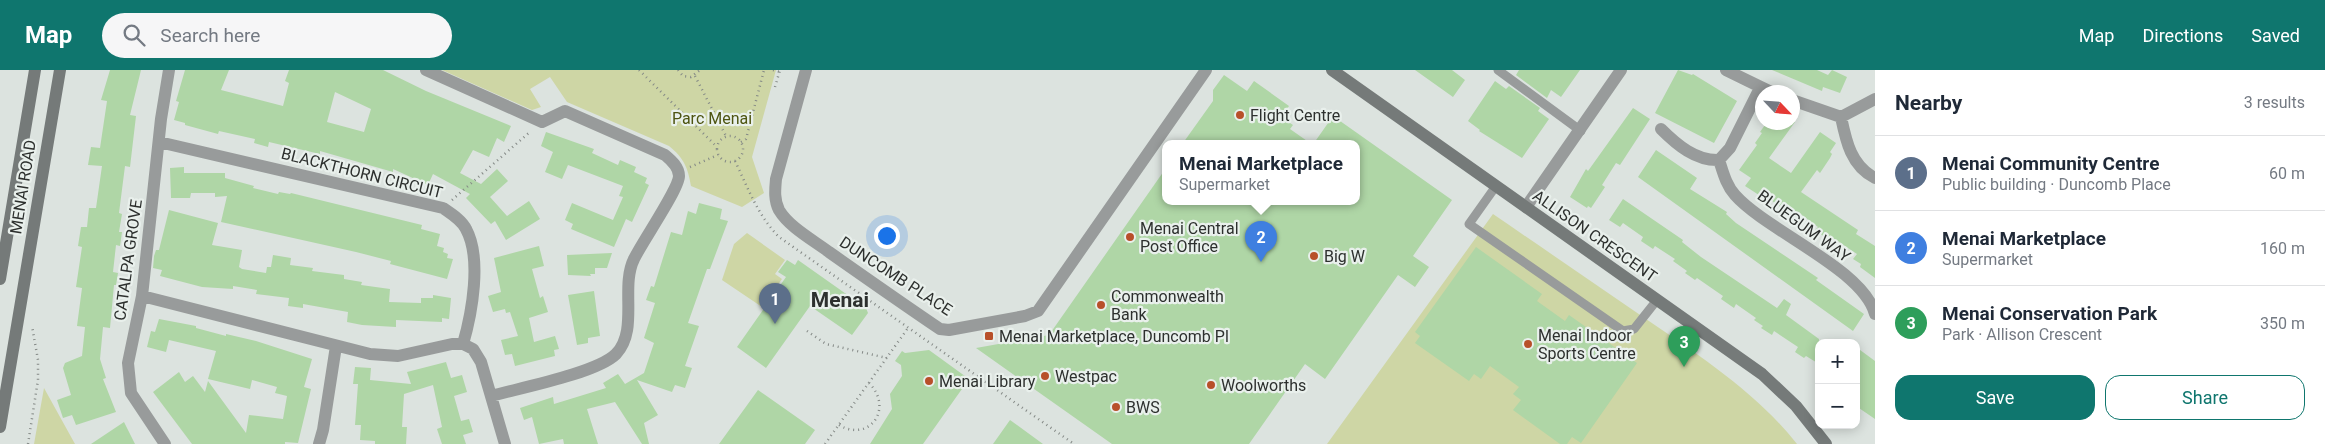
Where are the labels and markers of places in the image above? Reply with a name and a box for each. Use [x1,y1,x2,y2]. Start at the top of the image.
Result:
place label: Flight Centre [1250,106,1340,125]
marker: Flight Centre [1234,109,1246,121]
place label: Menai Central Post Office [1140,219,1239,256]
pin: 2 [1245,221,1277,262]
marker: Menai Central Post Office [1124,231,1136,243]
place label: Big W [1324,247,1365,266]
marker: Big W [1308,250,1320,262]
pin: 1 [759,283,791,324]
place label: Commonwealth Bank [1111,287,1224,324]
marker: Commonwealth Bank [1095,299,1107,311]
place label: Menai Indoor Sports Centre [1538,326,1636,363]
pin: 3 [1668,326,1700,367]
place label: Menai Marketplace, Duncomb Pl [999,327,1229,346]
marker: Menai Marketplace, Duncomb Pl [983,330,995,342]
marker: Menai Indoor Sports Centre [1522,338,1534,350]
place label: Westpac [1055,367,1117,386]
marker: Westpac [1039,370,1051,382]
place label: Menai Library [939,372,1036,391]
marker: Menai Library [923,375,935,387]
place label: Woolworths [1221,376,1306,395]
marker: Woolworths [1205,379,1217,391]
place label: BWS [1126,398,1160,417]
marker: BWS [1110,401,1122,413]

